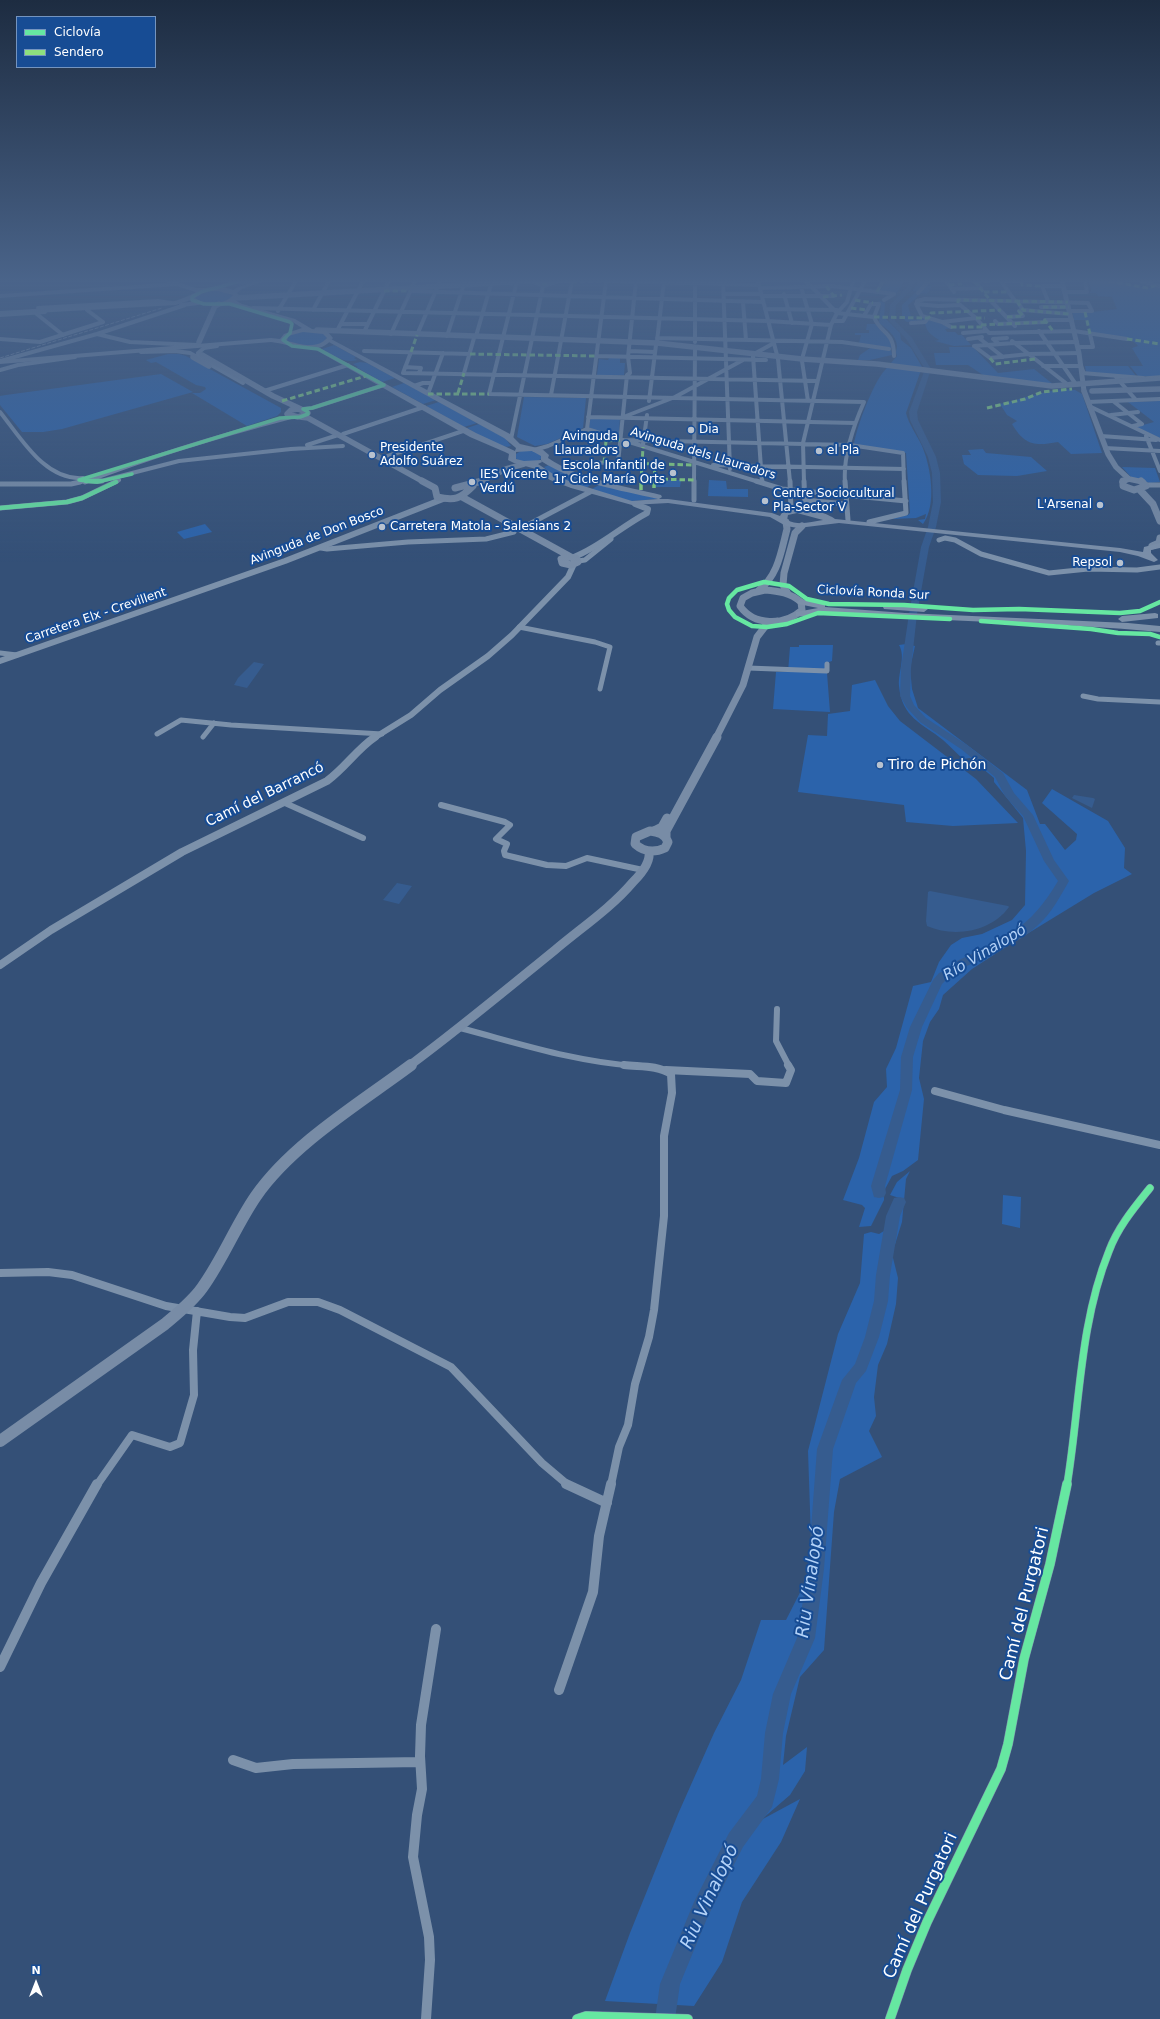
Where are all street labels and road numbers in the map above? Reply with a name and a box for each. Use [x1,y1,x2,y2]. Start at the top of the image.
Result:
street label: Avinguda dels Llauradors [629,425,777,483]
street label: Avinguda de Don Bosco [248,504,386,568]
street label: Ciclovía Ronda Sur [817,583,929,603]
street label: Carretera Elx - Crevillent [24,585,168,647]
street label: Camí del Barrancó [203,759,327,831]
street label: Camí del Purgatori [996,1525,1054,1683]
street label: Camí del Purgatori [880,1830,962,1982]

